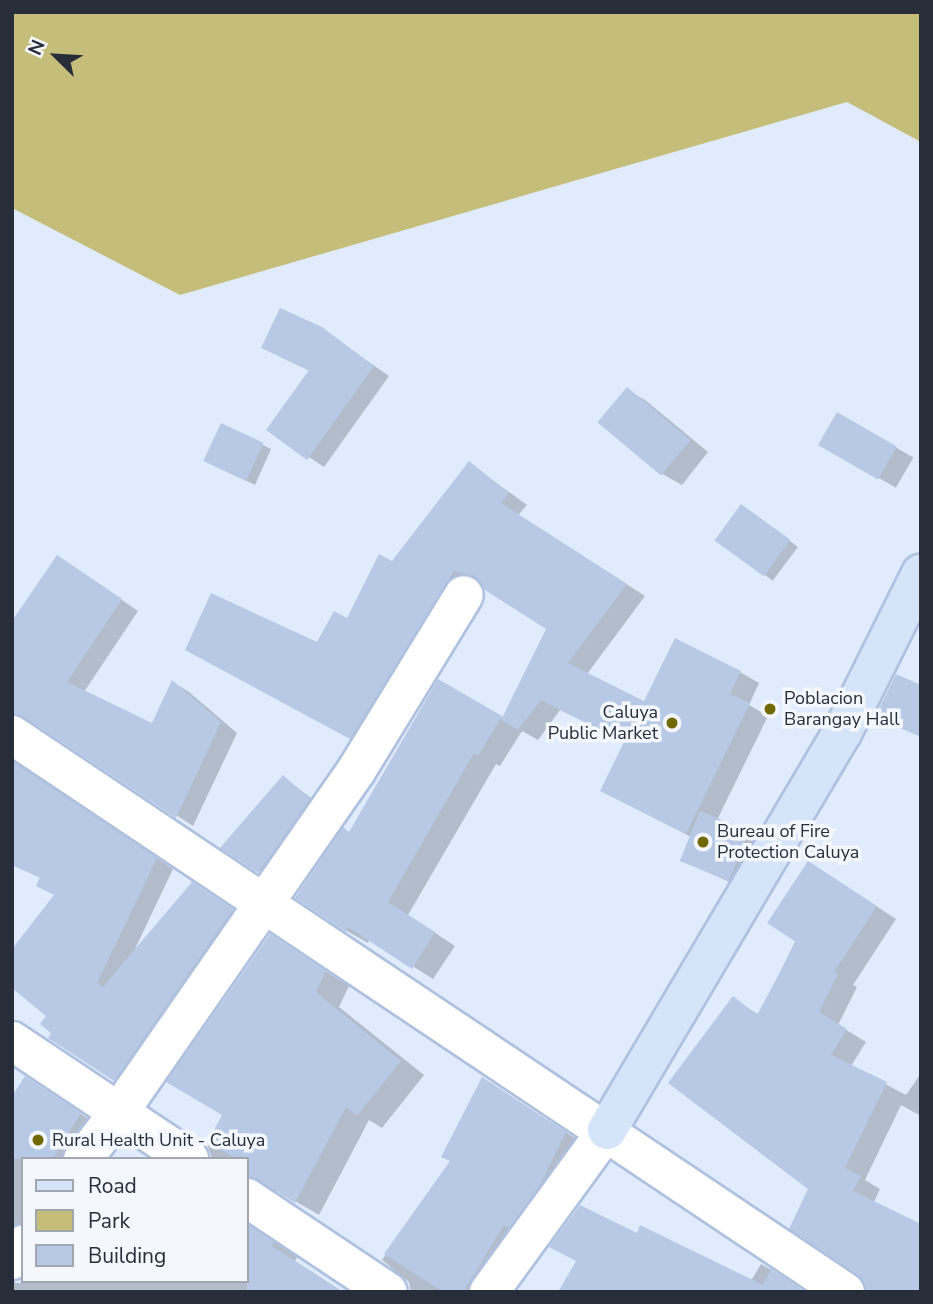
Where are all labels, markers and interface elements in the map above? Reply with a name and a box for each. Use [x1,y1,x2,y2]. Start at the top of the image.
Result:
north arrow [21,21,91,91]
text: N [22,36,52,59]
place label: Poblacion Barangay Hall [784,688,900,730]
marker: Poblacion Barangay Hall [762,701,778,717]
place label: Caluya Public Market [548,702,658,744]
marker: Caluya Public Market [664,715,680,731]
place label: Bureau of Fire Protection Caluya [717,821,859,864]
marker: Bureau of Fire Protection Caluya [695,834,711,850]
place label: Rural Health Unit - Caluya [52,1129,265,1151]
marker: Rural Health Unit - Caluya [30,1132,46,1148]
legend [21,1157,248,1283]
text: Road [88,1172,137,1200]
text: Park [88,1207,130,1235]
text: Building [88,1242,166,1270]

